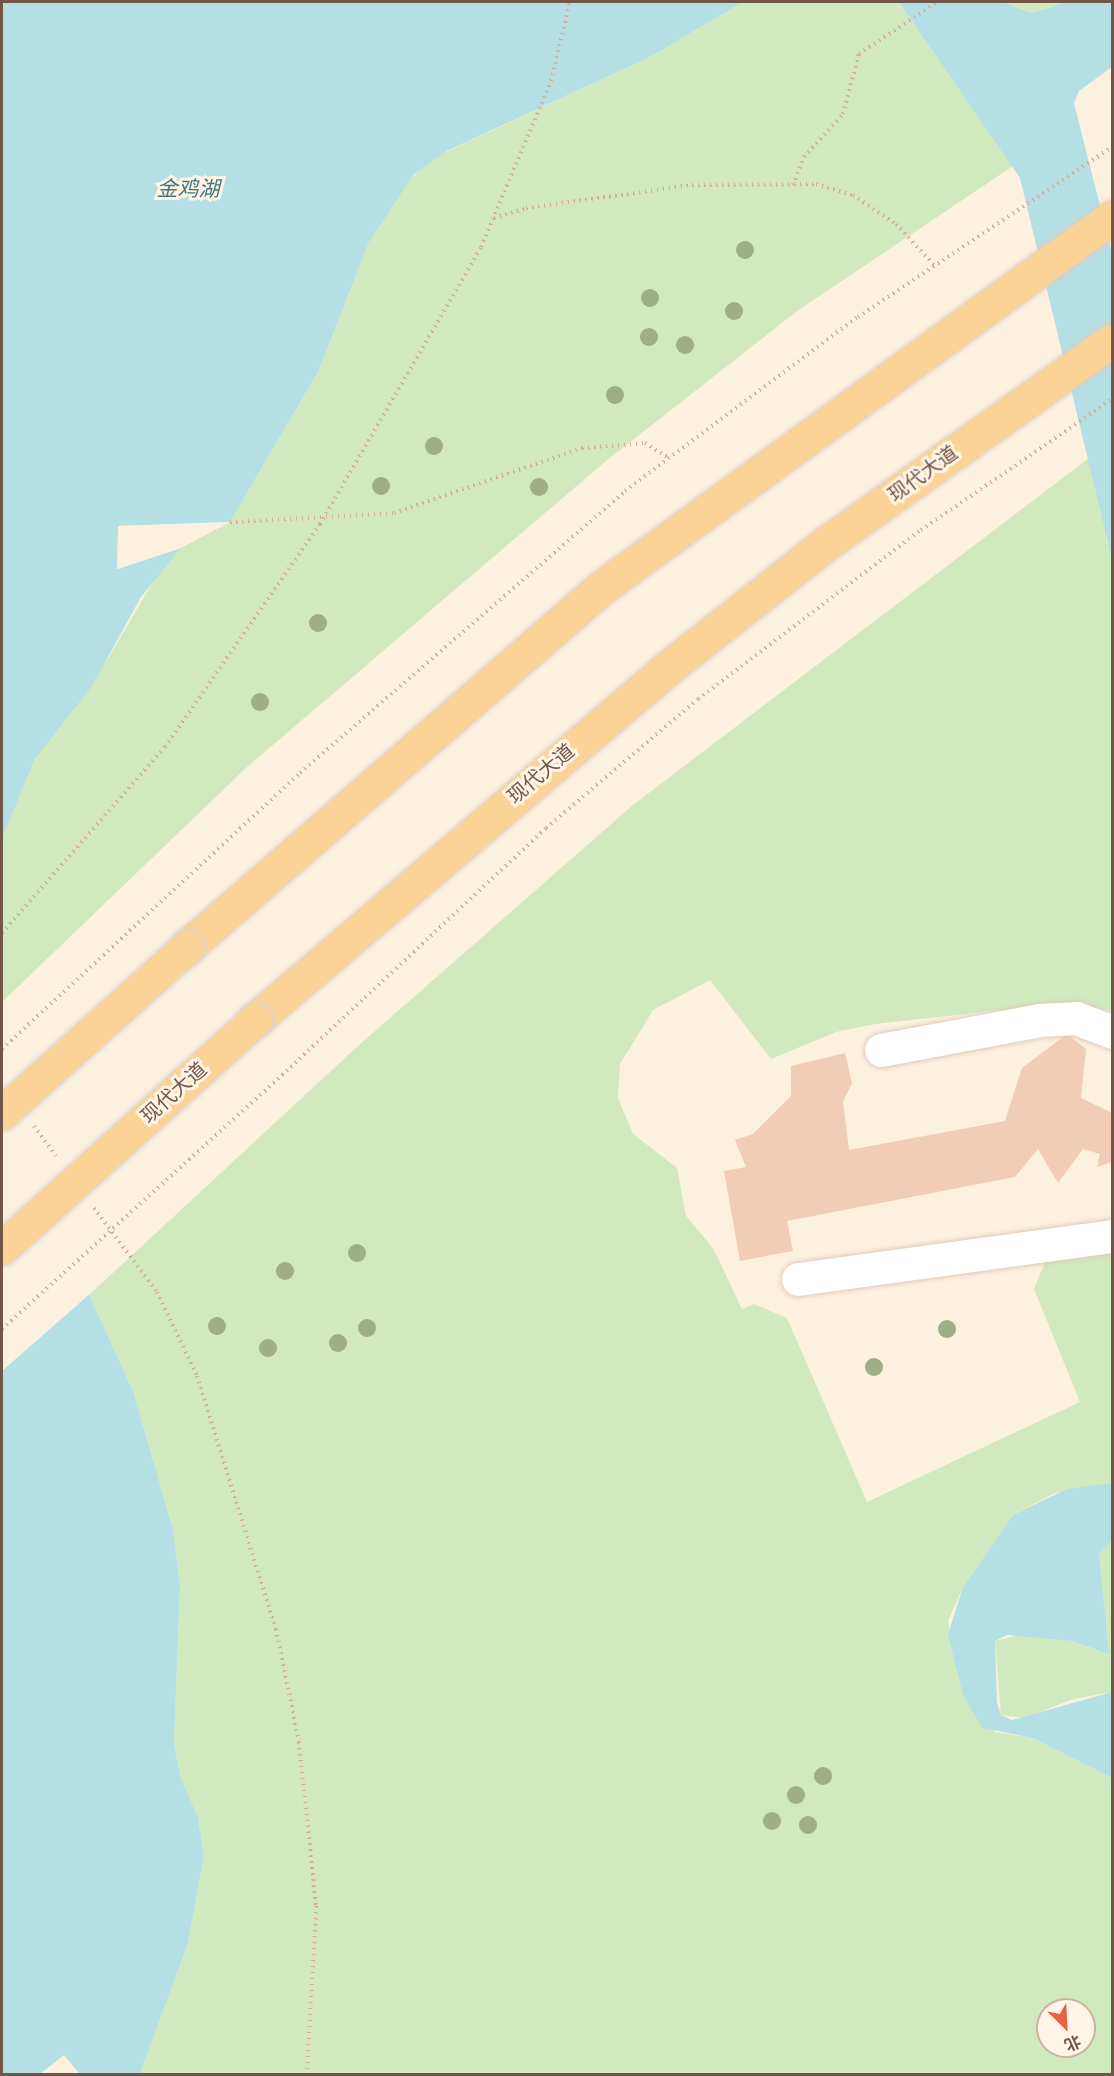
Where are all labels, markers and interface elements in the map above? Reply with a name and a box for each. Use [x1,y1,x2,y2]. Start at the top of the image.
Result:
water label: 金鸡湖 [157,176,219,202]
street label: 现代大道 [884,441,962,507]
street label: 现代大道 [503,739,579,809]
street label: 现代大道 [136,1057,212,1129]
north arrow [1036,1998,1096,2058]
text: 北 [1062,2031,1084,2055]

